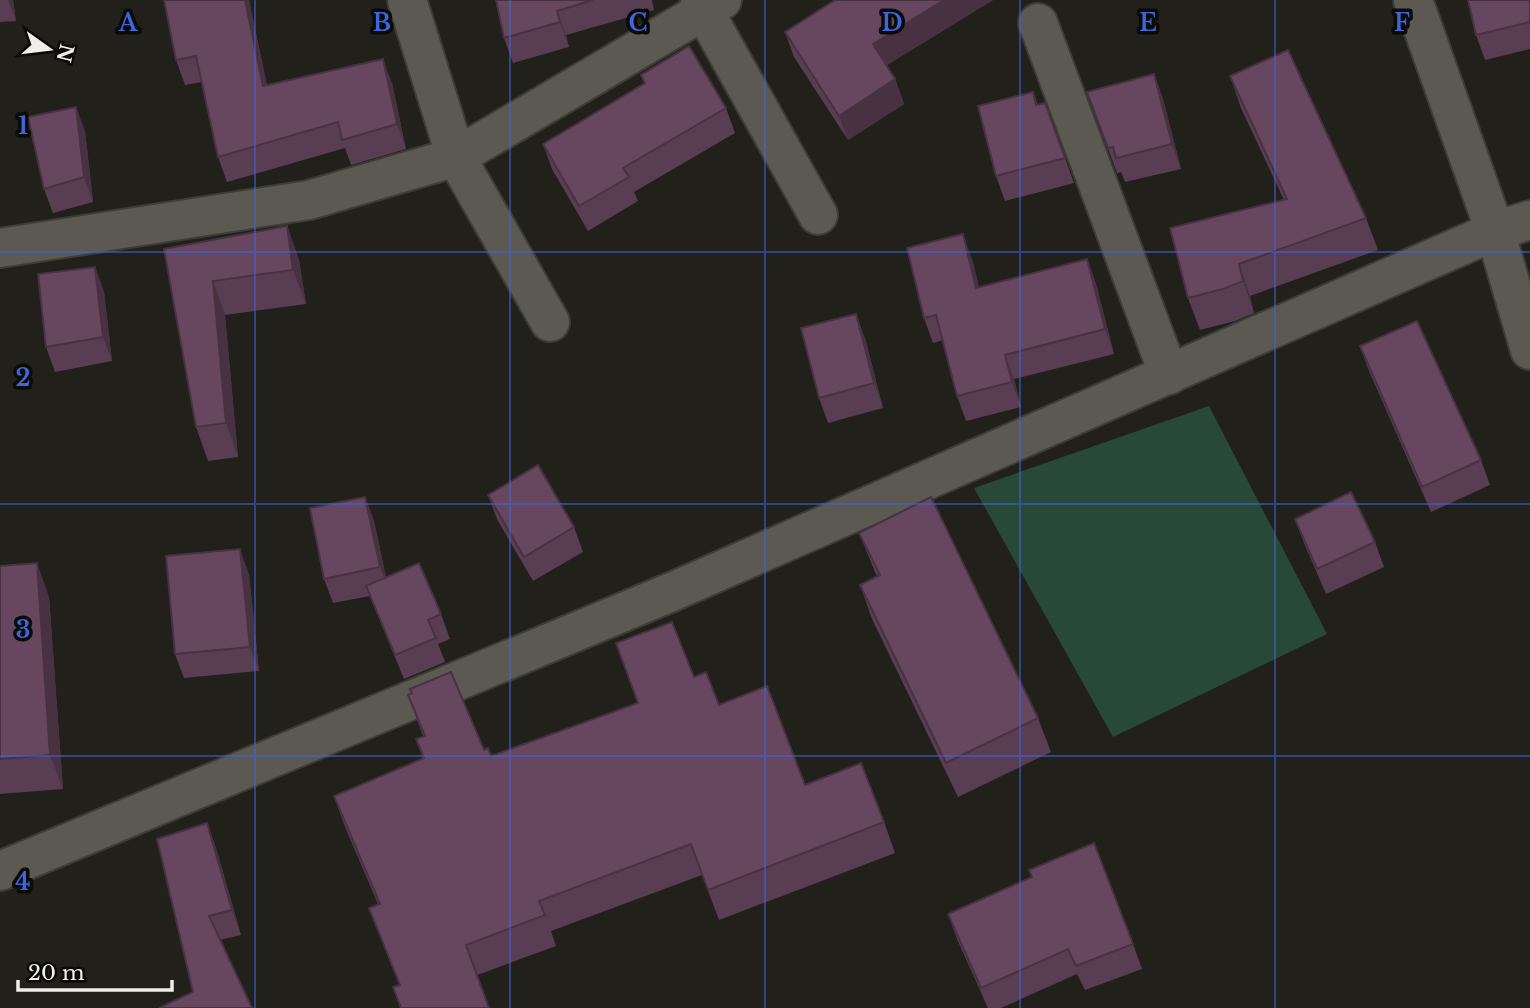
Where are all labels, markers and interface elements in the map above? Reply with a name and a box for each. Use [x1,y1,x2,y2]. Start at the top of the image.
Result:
text: A [118,9,139,37]
text: B [373,9,391,37]
text: C [629,9,647,37]
text: D [881,9,903,37]
text: E [1139,9,1157,37]
text: F [1394,9,1410,37]
north arrow [14,14,84,84]
text: N [52,42,78,65]
text: 1 [18,112,28,140]
text: 2 [16,364,30,392]
text: 3 [16,616,30,644]
text: 4 [15,868,31,896]
scale bar [18,948,172,992]
text: 20 m [28,960,85,986]

